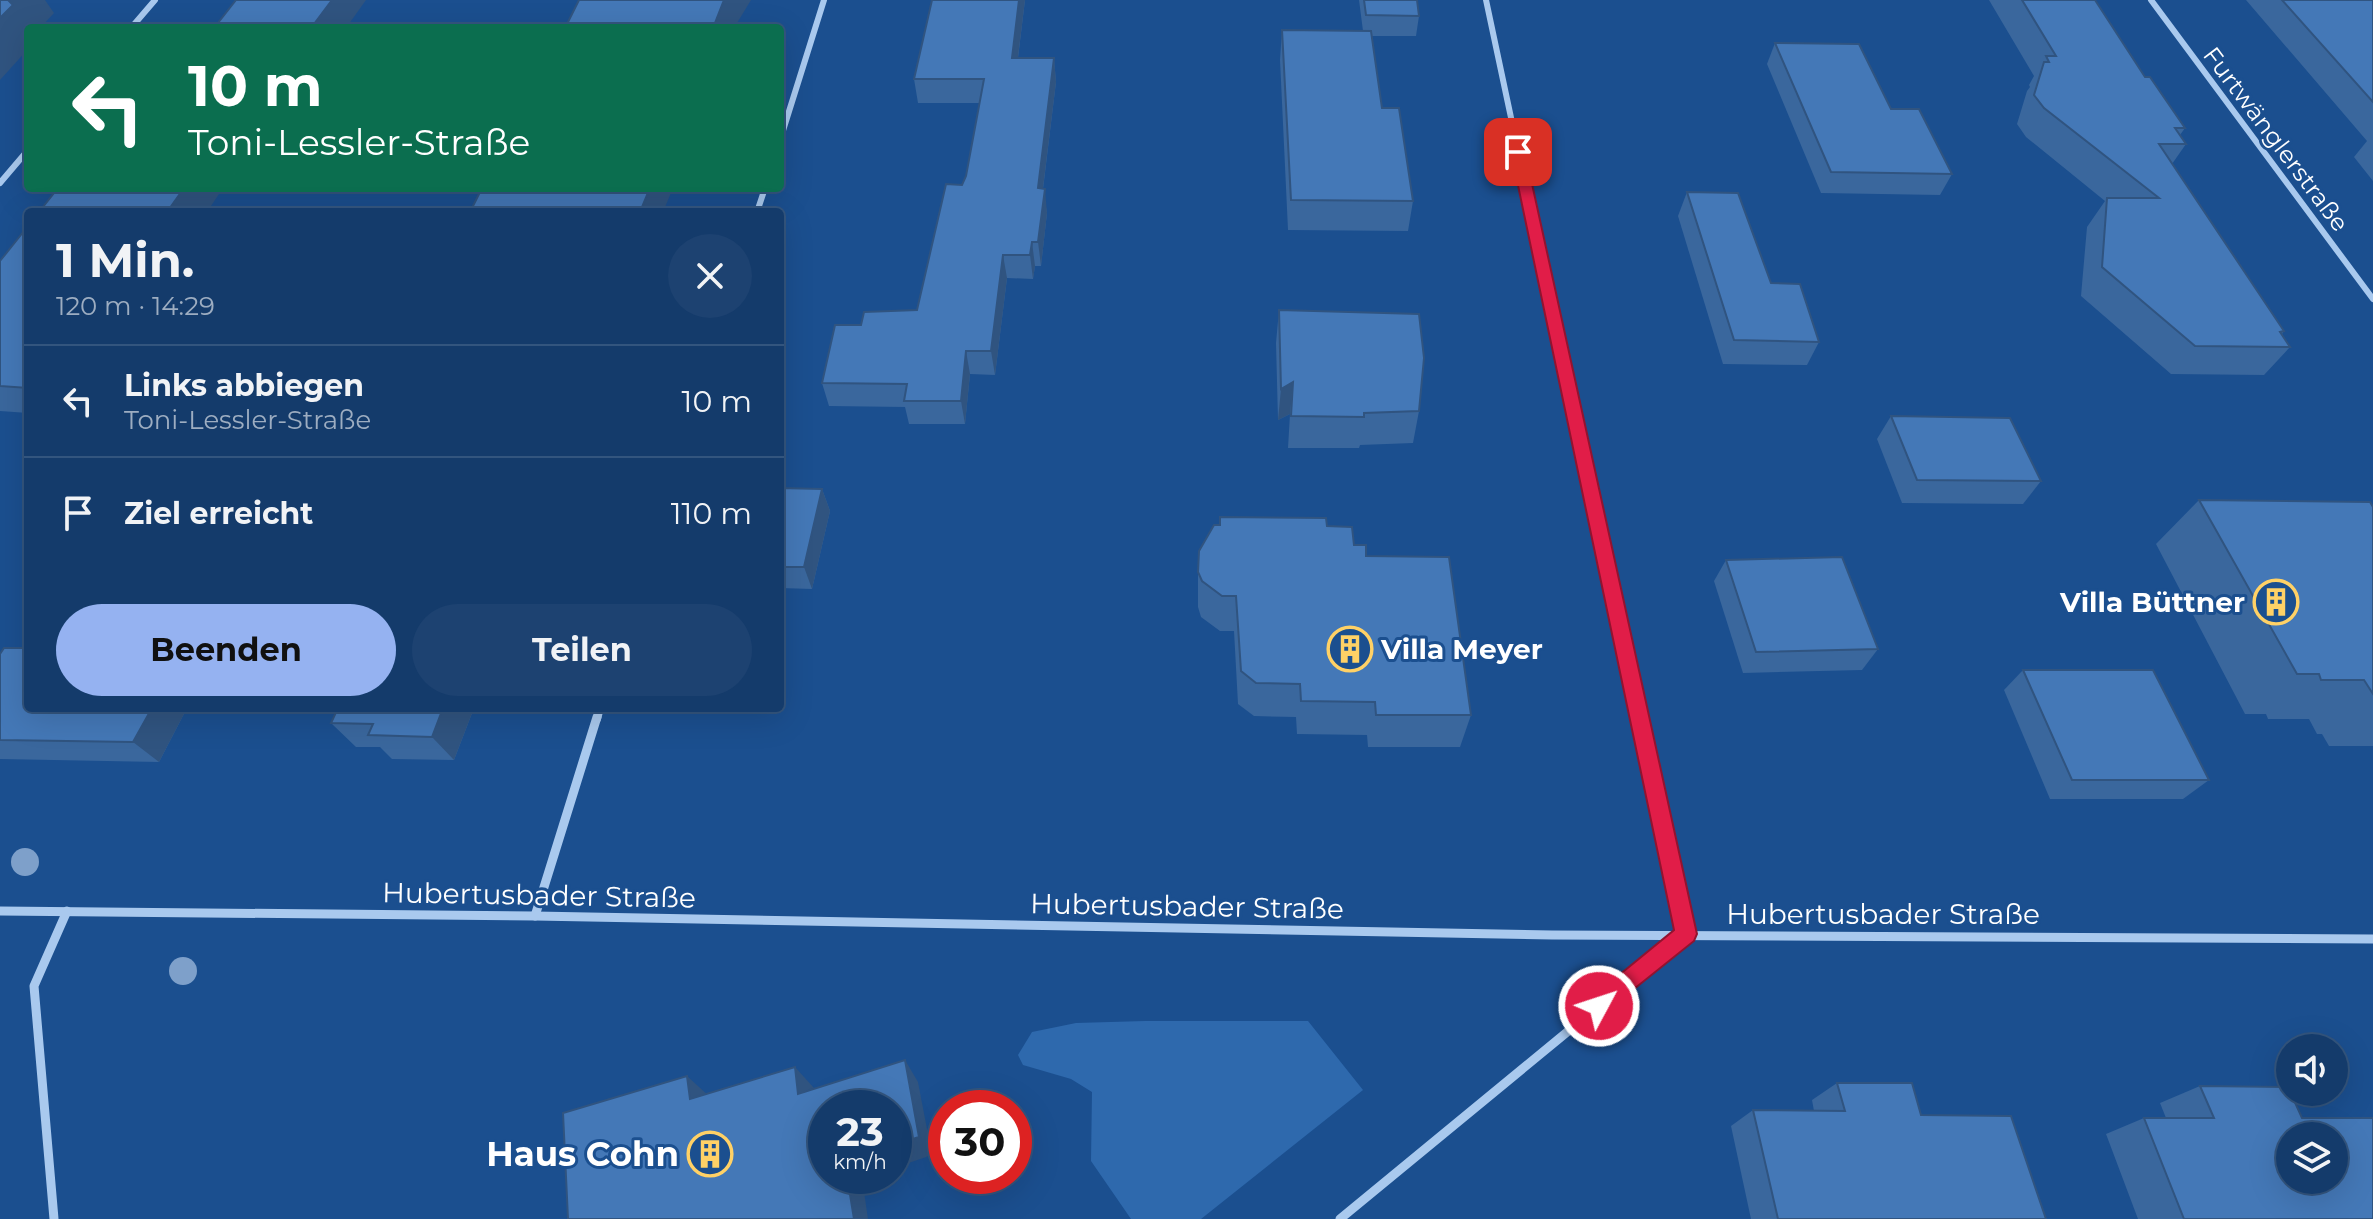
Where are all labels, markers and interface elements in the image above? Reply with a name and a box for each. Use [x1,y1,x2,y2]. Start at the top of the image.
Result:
street label: Furtwänglerstraße [2197,41,2355,237]
text: 10 m [188,52,323,120]
icon: left [56,56,160,160]
pin [1484,118,1552,186]
text: Toni-Lessler-Straße [188,120,530,164]
icon: arrive [1496,130,1540,174]
text: 1 Min. [56,231,194,289]
button: close [668,234,752,318]
text: 120 m · 14:29 [56,290,215,322]
text: Links abbiegen [124,367,364,404]
icon: left [56,379,100,423]
text: 10 m [682,383,752,420]
text: Toni-Lessler-Straße [124,404,371,436]
icon: arrive [56,491,100,535]
text: Ziel erreicht [124,495,313,532]
text: 110 m [671,495,752,532]
building icon: Villa Büttner [2252,578,2300,626]
place label: Villa Büttner [2059,585,2245,619]
button: Beenden [56,604,396,696]
button: Teilen [412,604,752,696]
building icon: Villa Meyer [1326,625,1374,673]
place label: Villa Meyer [1380,632,1543,666]
street label: Hubertusbader Straße [382,875,696,915]
street label: Hubertusbader Straße [1030,886,1344,926]
street label: Hubertusbader Straße [1726,897,2040,931]
position arrow [1557,964,1641,1048]
map controls [2276,1034,2348,1194]
button: sound [2276,1034,2348,1106]
speed limit sign: 30 [928,1090,1032,1194]
text: 23 [836,1107,884,1156]
button: layers [2276,1122,2348,1194]
building icon: Haus Cohn [686,1130,734,1178]
place label: Haus Cohn [486,1133,679,1175]
text: km/h [833,1150,887,1174]

